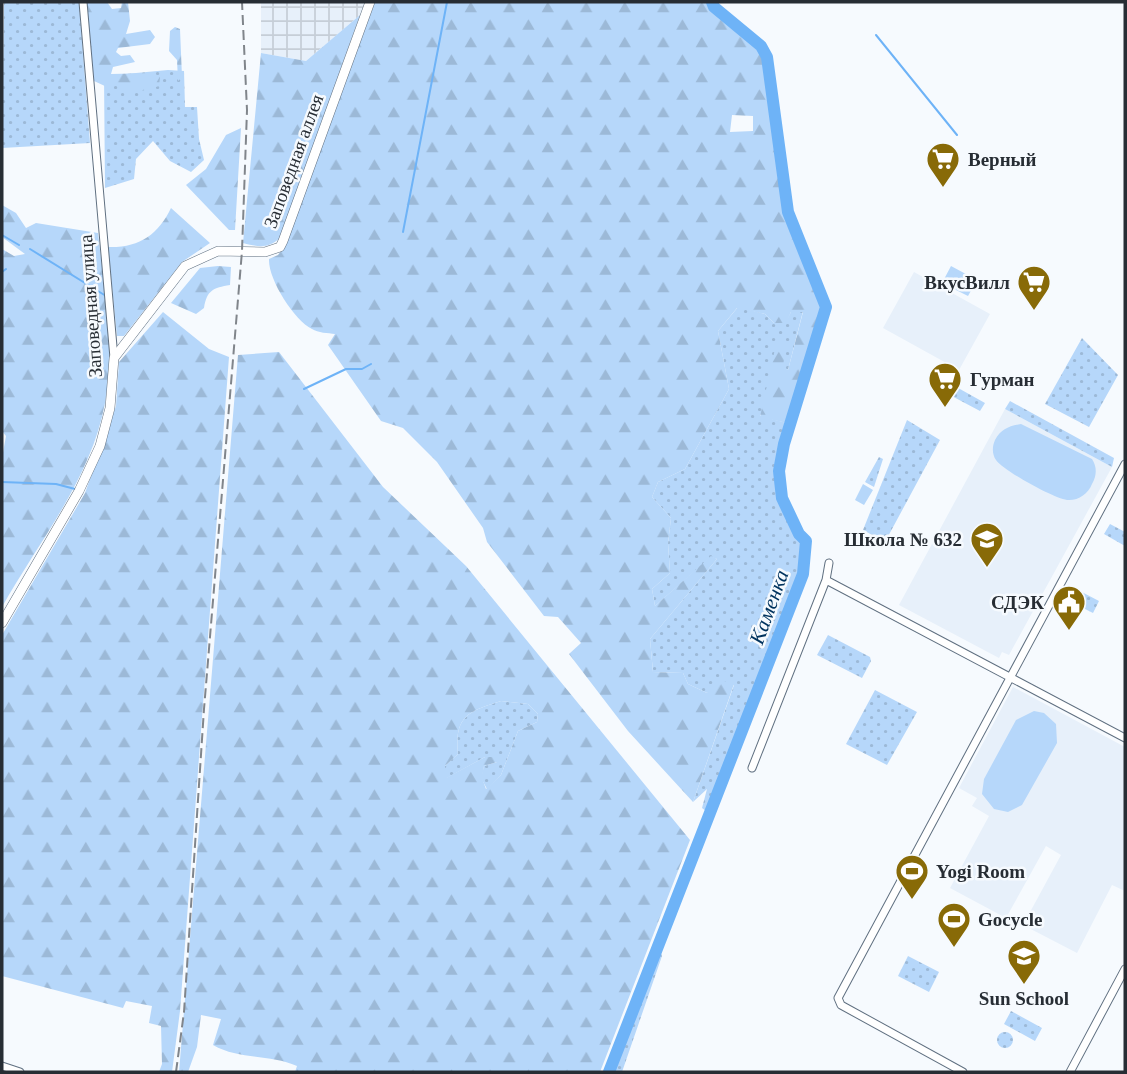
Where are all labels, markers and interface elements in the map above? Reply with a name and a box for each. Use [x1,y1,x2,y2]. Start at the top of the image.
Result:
street label: Заповедная аллея [260,91,328,231]
supermarket icon: Верный [924,140,962,189]
place label: Верный [968,149,1036,170]
street label: Заповедная улица [75,233,106,378]
supermarket icon: ВкусВилл [1015,263,1053,312]
place label: ВкусВилл [924,272,1010,293]
supermarket icon: Гурман [926,360,964,409]
place label: Гурман [970,369,1034,390]
school or university icon: Школа № 632 [968,520,1006,569]
place label: Школа № 632 [844,529,962,550]
water label: Каменка [744,567,794,648]
public building icon: СДЭК [1050,583,1088,632]
place label: СДЭК [991,592,1044,613]
sports icon: Yogi Room [893,852,931,901]
place label: Yogi Room [936,861,1025,882]
sports icon: Gocycle [935,900,973,949]
place label: Gocycle [978,909,1042,930]
school or university icon: Sun School [1005,937,1043,986]
place label: Sun School [979,988,1069,1009]

